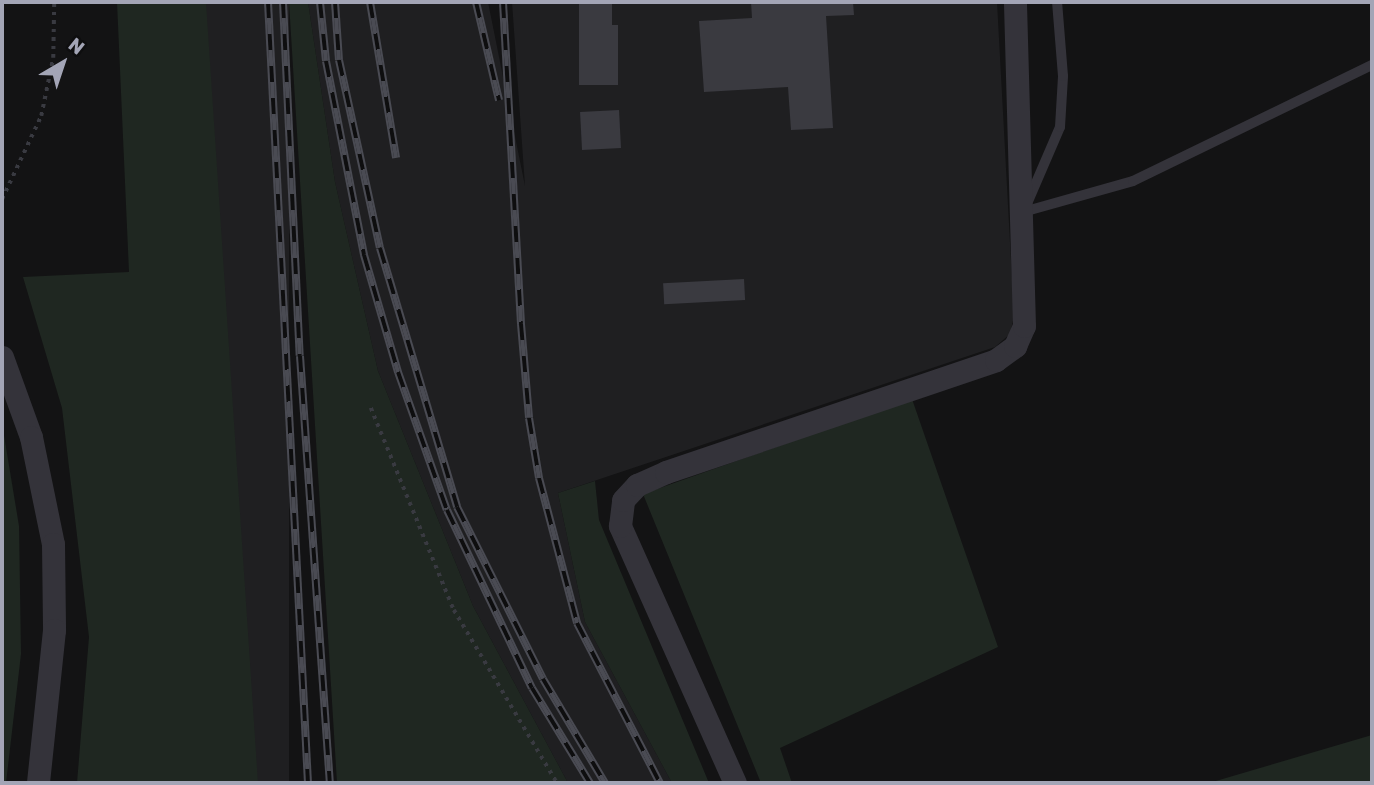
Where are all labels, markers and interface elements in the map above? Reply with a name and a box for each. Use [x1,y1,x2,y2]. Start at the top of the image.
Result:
north arrow [28,28,98,98]
text: N [64,33,89,60]

